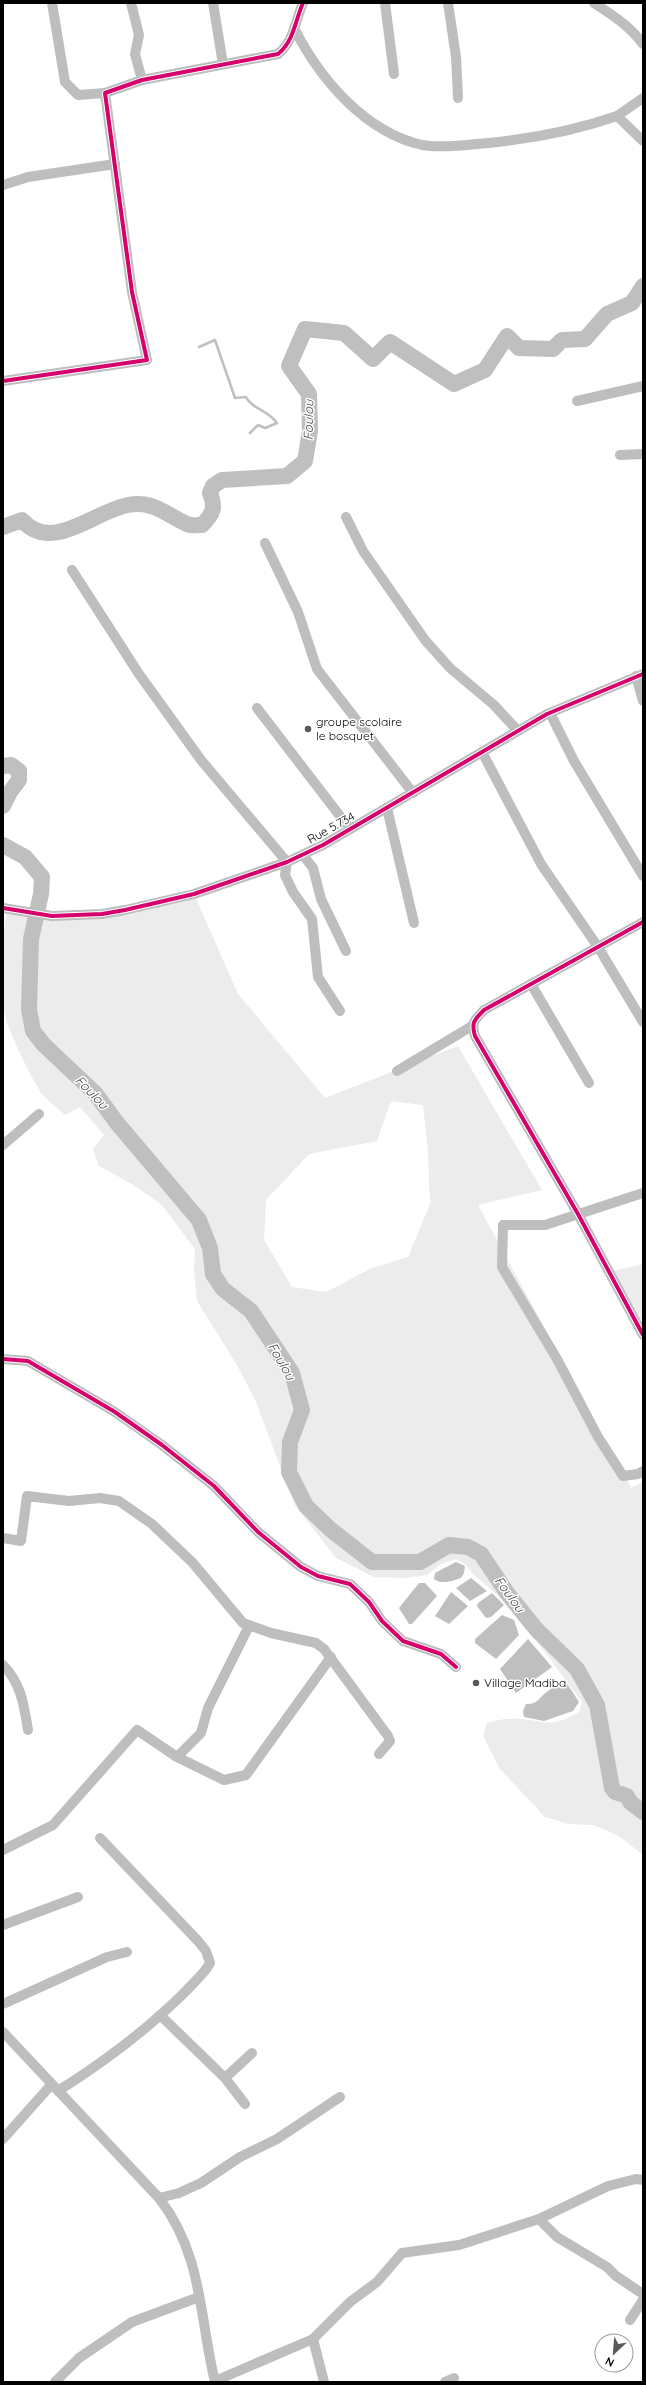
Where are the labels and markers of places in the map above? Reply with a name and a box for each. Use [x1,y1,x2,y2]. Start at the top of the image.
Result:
place label: groupe scolaire le bosquet [316,714,402,743]
marker: groupe scolaire le bosquet [303,724,313,734]
place label: Village Madiba [484,1675,566,1690]
marker: Village Madiba [471,1678,481,1688]

